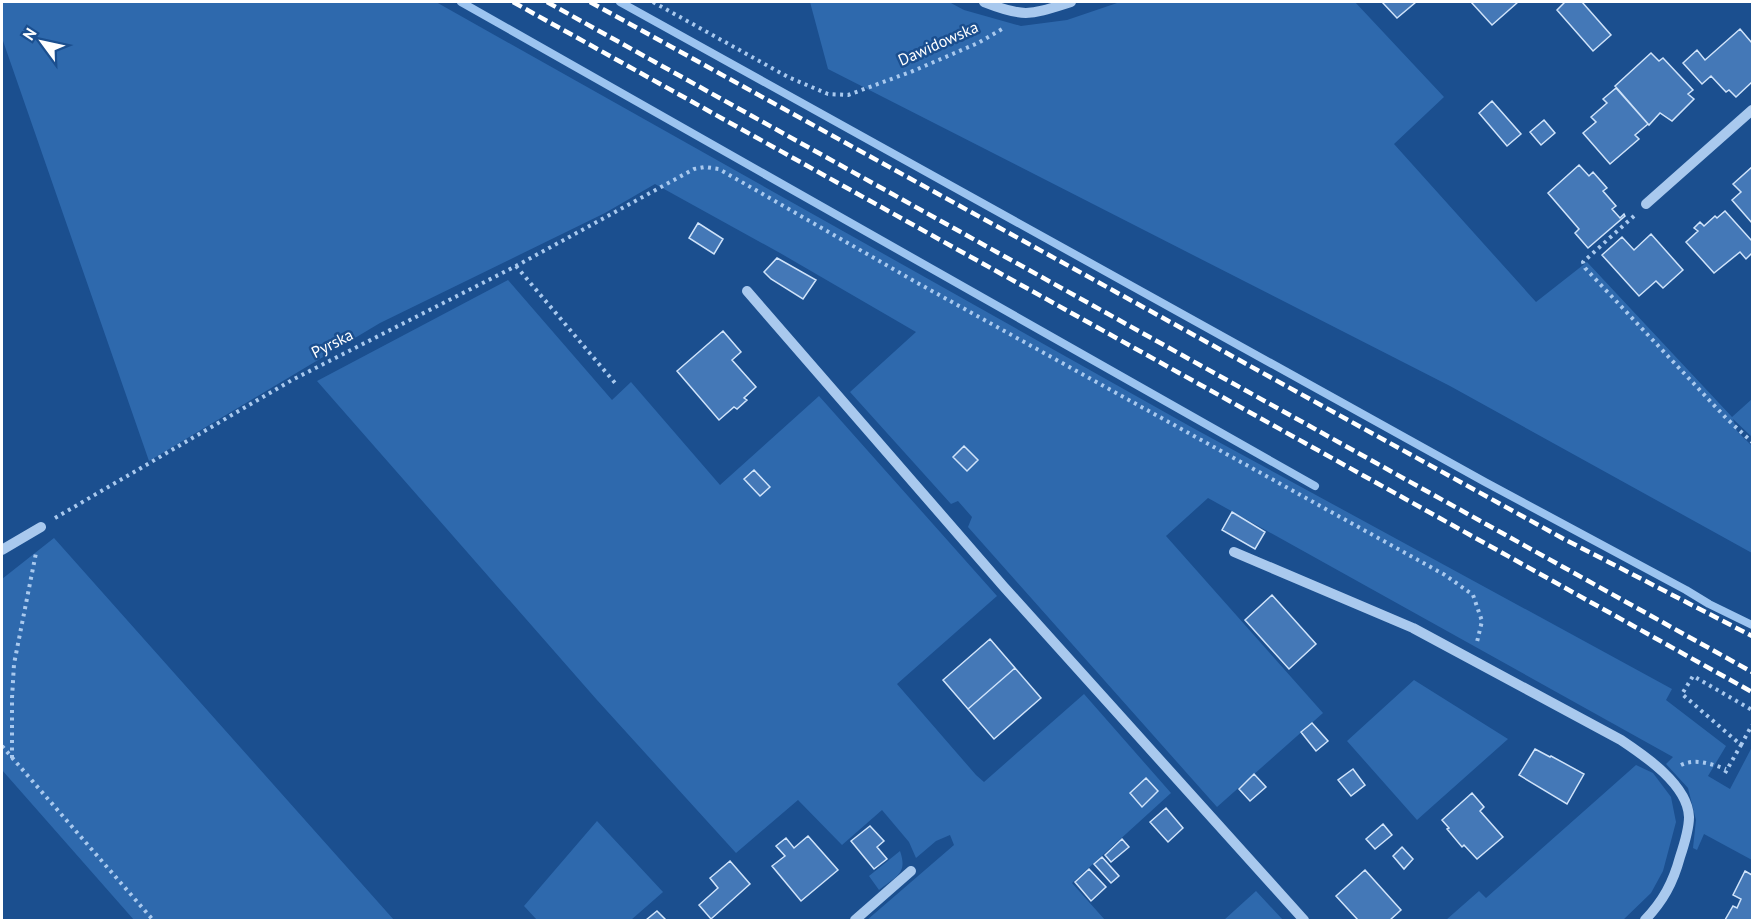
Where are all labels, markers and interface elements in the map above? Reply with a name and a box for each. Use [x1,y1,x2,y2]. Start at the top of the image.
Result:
north arrow [12,12,72,72]
street label: Dawidowska [895,16,981,70]
text: N [18,24,41,44]
street label: Pyrska [308,324,356,362]

